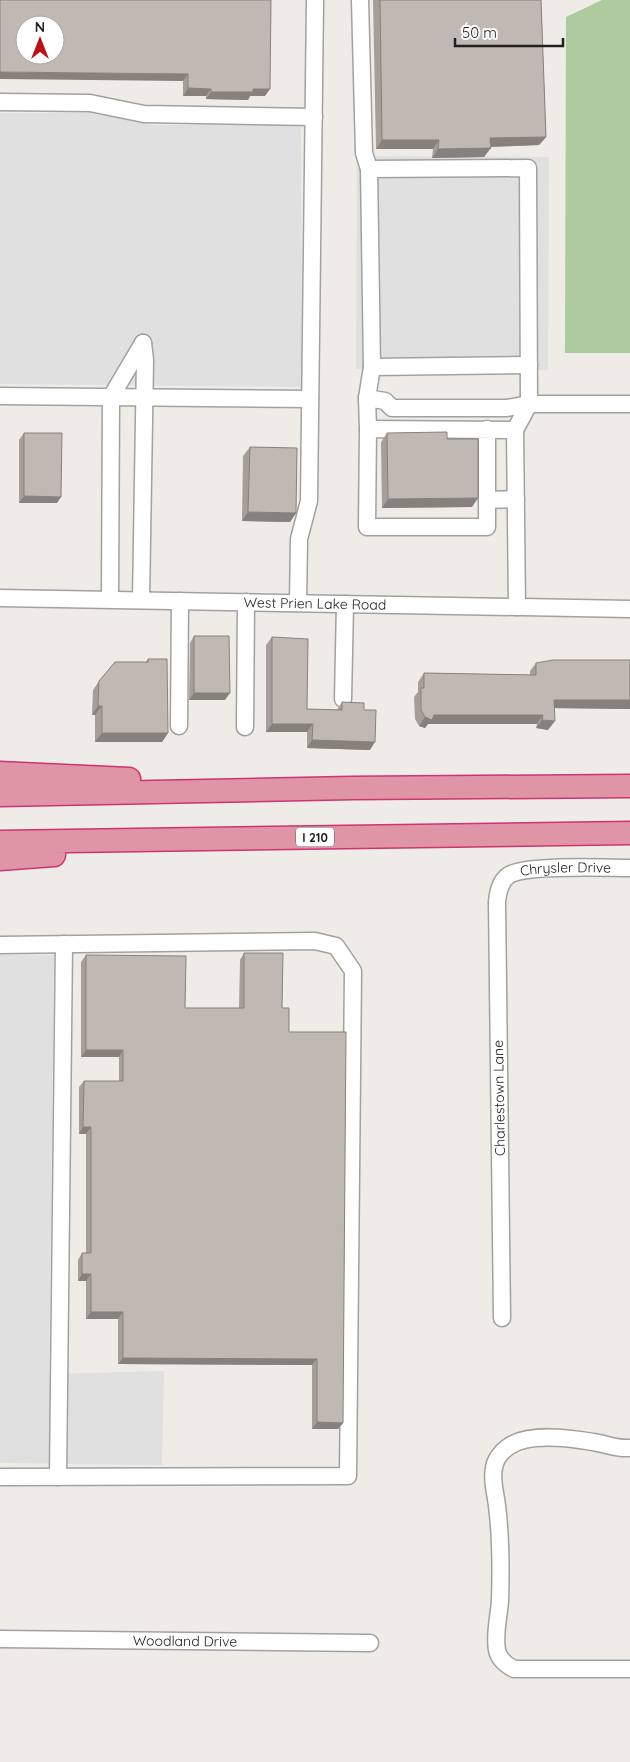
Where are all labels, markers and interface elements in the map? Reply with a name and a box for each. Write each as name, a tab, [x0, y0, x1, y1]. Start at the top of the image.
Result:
north arrow	[15, 15, 65, 65]
scale bar	[455, 15, 562, 47]
text: N	[35, 18, 45, 36]
text: 50 m	[462, 23, 497, 42]
street label: West Prien Lake Road	[243, 593, 386, 614]
road number: I 210	[296, 828, 334, 846]
street label: Chrysler Drive	[519, 858, 611, 880]
street label: Charlestown Lane	[489, 1040, 509, 1156]
street label: Woodland Drive	[133, 1631, 237, 1651]

